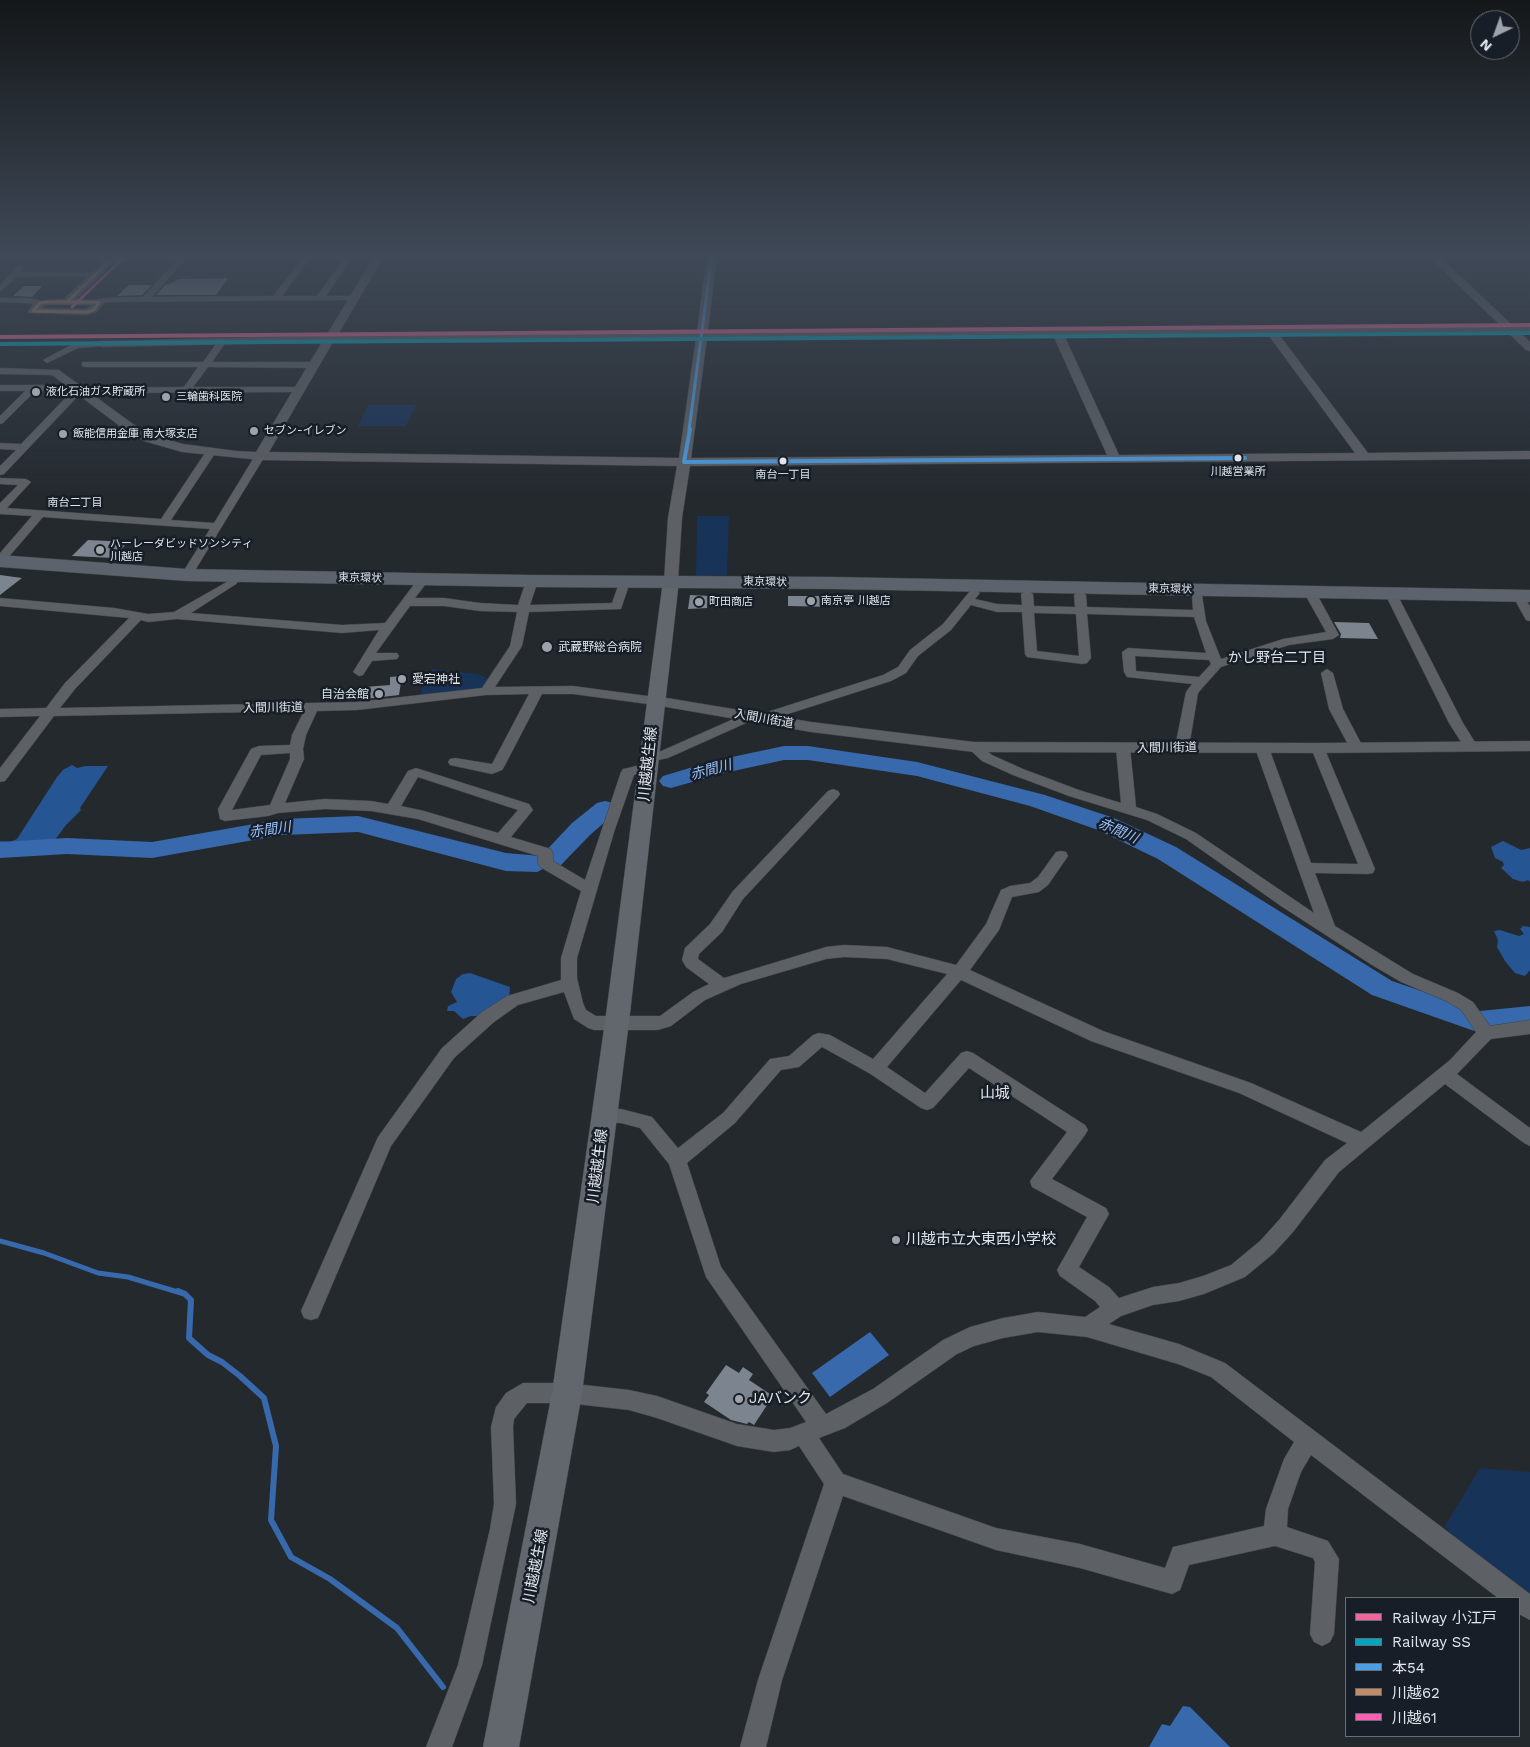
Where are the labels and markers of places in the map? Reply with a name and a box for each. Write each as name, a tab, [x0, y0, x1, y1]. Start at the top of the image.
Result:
place label: 液化石油ガス貯蔵所	[46, 385, 145, 399]
marker: 液化石油ガス貯蔵所	[30, 386, 42, 398]
place label: 三輪歯科医院	[176, 390, 242, 404]
marker: 三輪歯科医院	[160, 391, 172, 403]
place label: セブン-イレブン	[264, 424, 347, 438]
marker: セブン-イレブン	[248, 425, 260, 437]
place label: 飯能信用金庫 南大塚支店	[73, 427, 198, 441]
marker: 飯能信用金庫 南大塚支店	[57, 428, 69, 440]
marker: 川越営業所	[1233, 453, 1243, 463]
marker: 南台一丁目	[778, 456, 788, 466]
place label: 川越営業所	[1211, 465, 1265, 479]
place label: 南台一丁目	[756, 468, 810, 482]
place label: ハーレーダビッドソンシティ 川越店	[110, 537, 253, 563]
marker: ハーレーダビッドソンシティ 川越店	[94, 544, 106, 556]
place label: 南京亭 川越店	[821, 594, 891, 608]
place label: 町田商店	[709, 595, 753, 609]
marker: 南京亭 川越店	[805, 595, 817, 607]
marker: 町田商店	[693, 596, 705, 608]
marker: 武蔵野総合病院	[540, 640, 554, 654]
place label: 武蔵野総合病院	[558, 640, 642, 654]
place label: 愛宕神社	[412, 672, 460, 686]
marker: 愛宕神社	[396, 673, 408, 685]
place label: 自治会館	[321, 687, 369, 701]
marker: 自治会館	[373, 688, 385, 700]
place label: 川越市立大東西小学校	[906, 1231, 1056, 1249]
marker: 川越市立大東西小学校	[890, 1234, 902, 1246]
place label: JAバンク	[749, 1390, 812, 1408]
marker: JAバンク	[733, 1393, 745, 1405]

